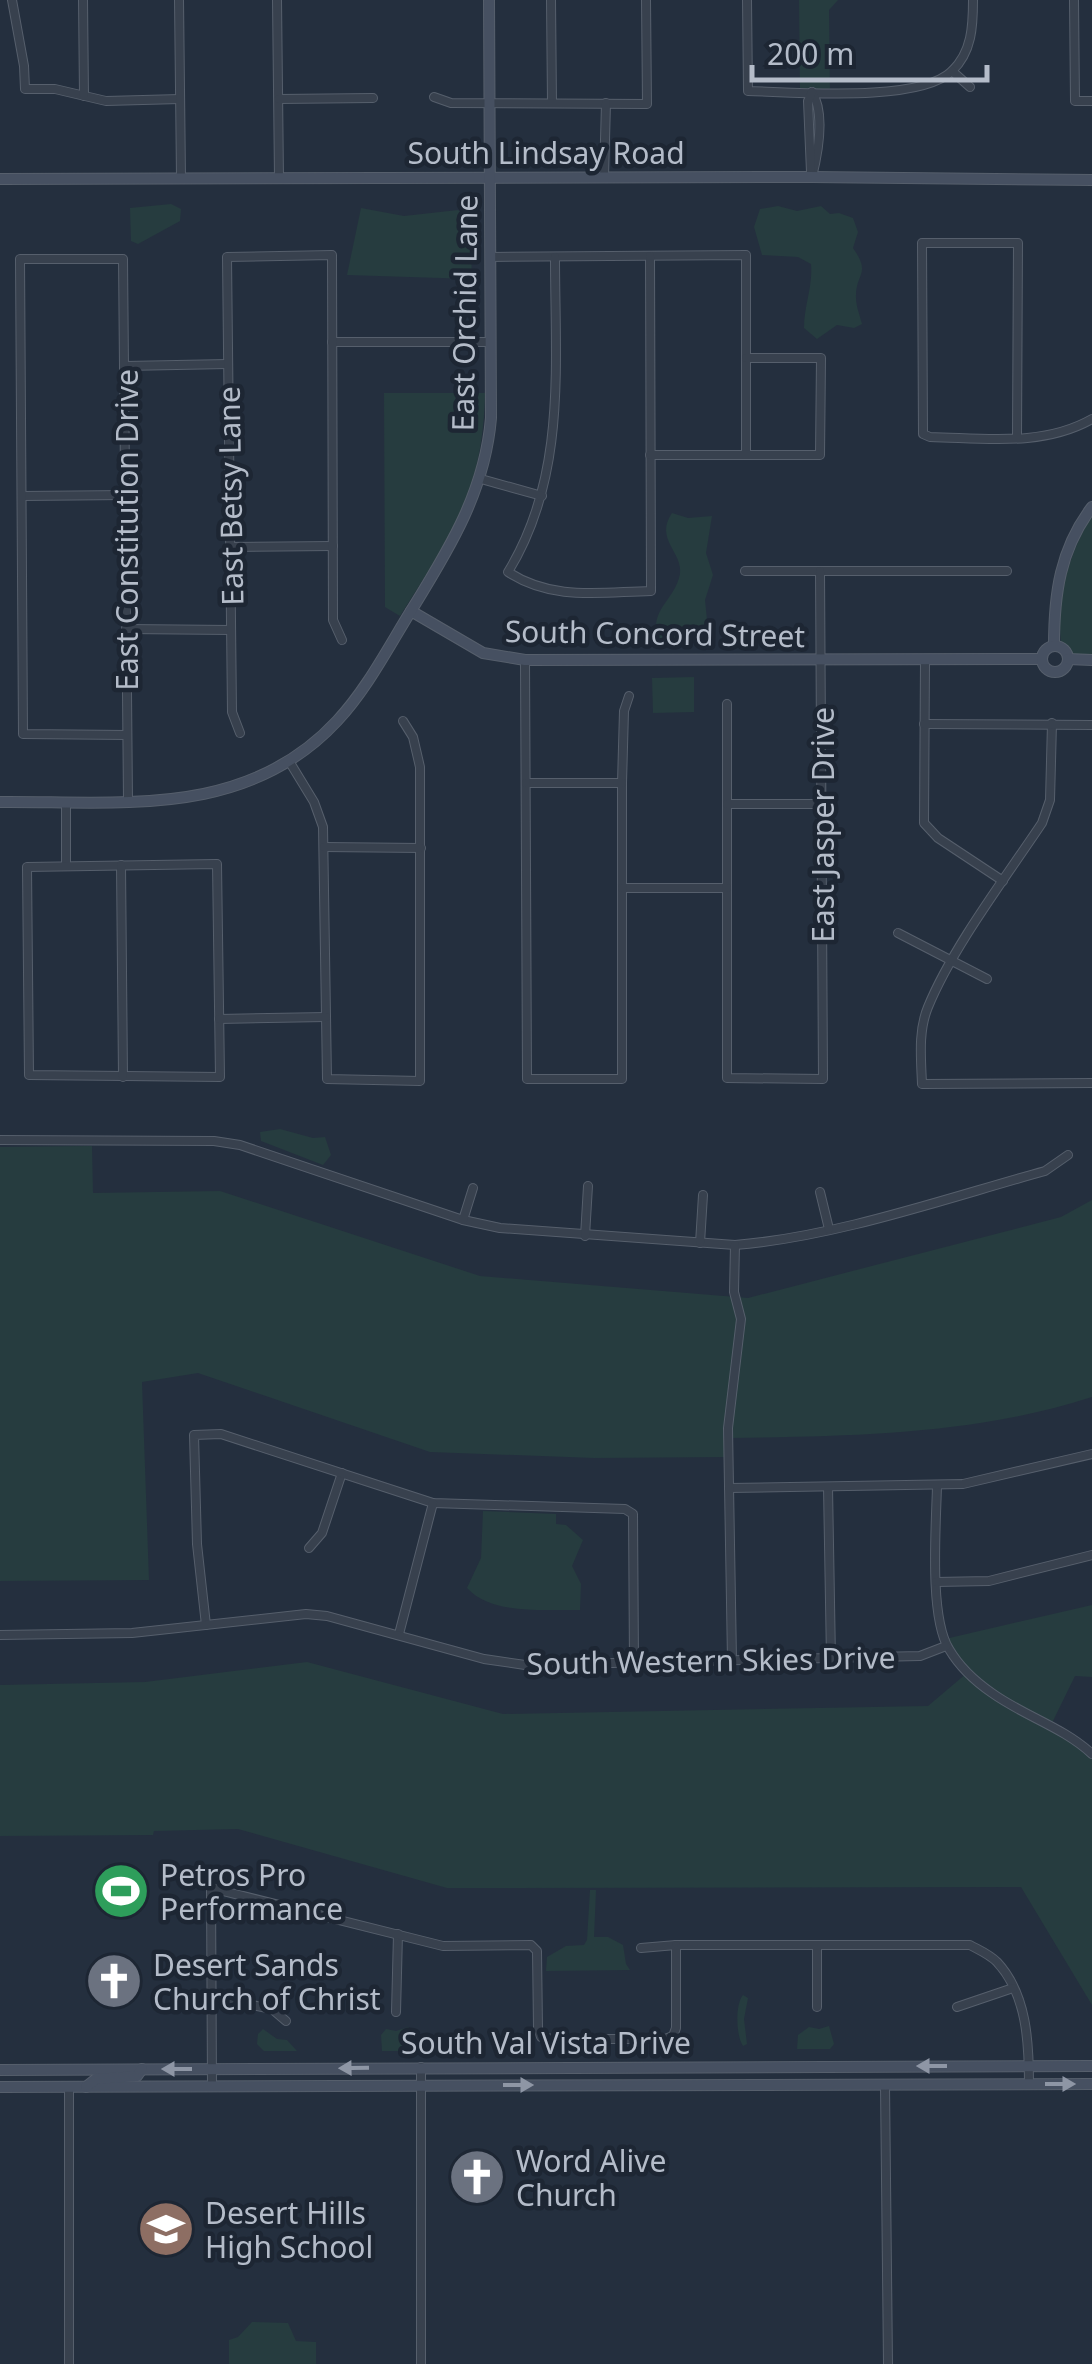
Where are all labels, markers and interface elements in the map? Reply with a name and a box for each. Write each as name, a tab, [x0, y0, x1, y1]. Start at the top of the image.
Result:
scale bar	[752, 20, 987, 82]
text: 200 m	[767, 33, 854, 74]
street label: South Lindsay Road	[407, 132, 685, 173]
street label: East Orchid Lane	[441, 194, 487, 432]
street label: East Constitution Drive	[106, 369, 147, 691]
street label: East Betsy Lane	[208, 386, 252, 606]
street label: South Concord Street	[504, 610, 806, 656]
street label: East Jasper Drive	[802, 707, 843, 943]
street label: South Western Skies Drive	[526, 1636, 896, 1684]
place label: Petros Pro Performance	[160, 1854, 343, 1929]
sports icon: Petros Pro Performance	[91, 1861, 151, 1921]
place label: Desert Sands Church of Christ	[153, 1944, 381, 2019]
church icon: Desert Sands Church of Christ	[84, 1951, 144, 2011]
street label: South Val Vista Drive	[401, 2022, 691, 2063]
one-way arrow	[915, 2058, 947, 2074]
one-way arrow	[338, 2060, 370, 2076]
one-way arrow	[161, 2061, 193, 2077]
one-way arrow	[1045, 2076, 1077, 2092]
one-way arrow	[502, 2077, 534, 2093]
place label: Word Alive Church	[516, 2140, 666, 2215]
church icon: Word Alive Church	[447, 2147, 507, 2207]
place label: Desert Hills High School	[205, 2192, 373, 2267]
school or university icon: Desert Hills High School	[136, 2199, 196, 2259]

